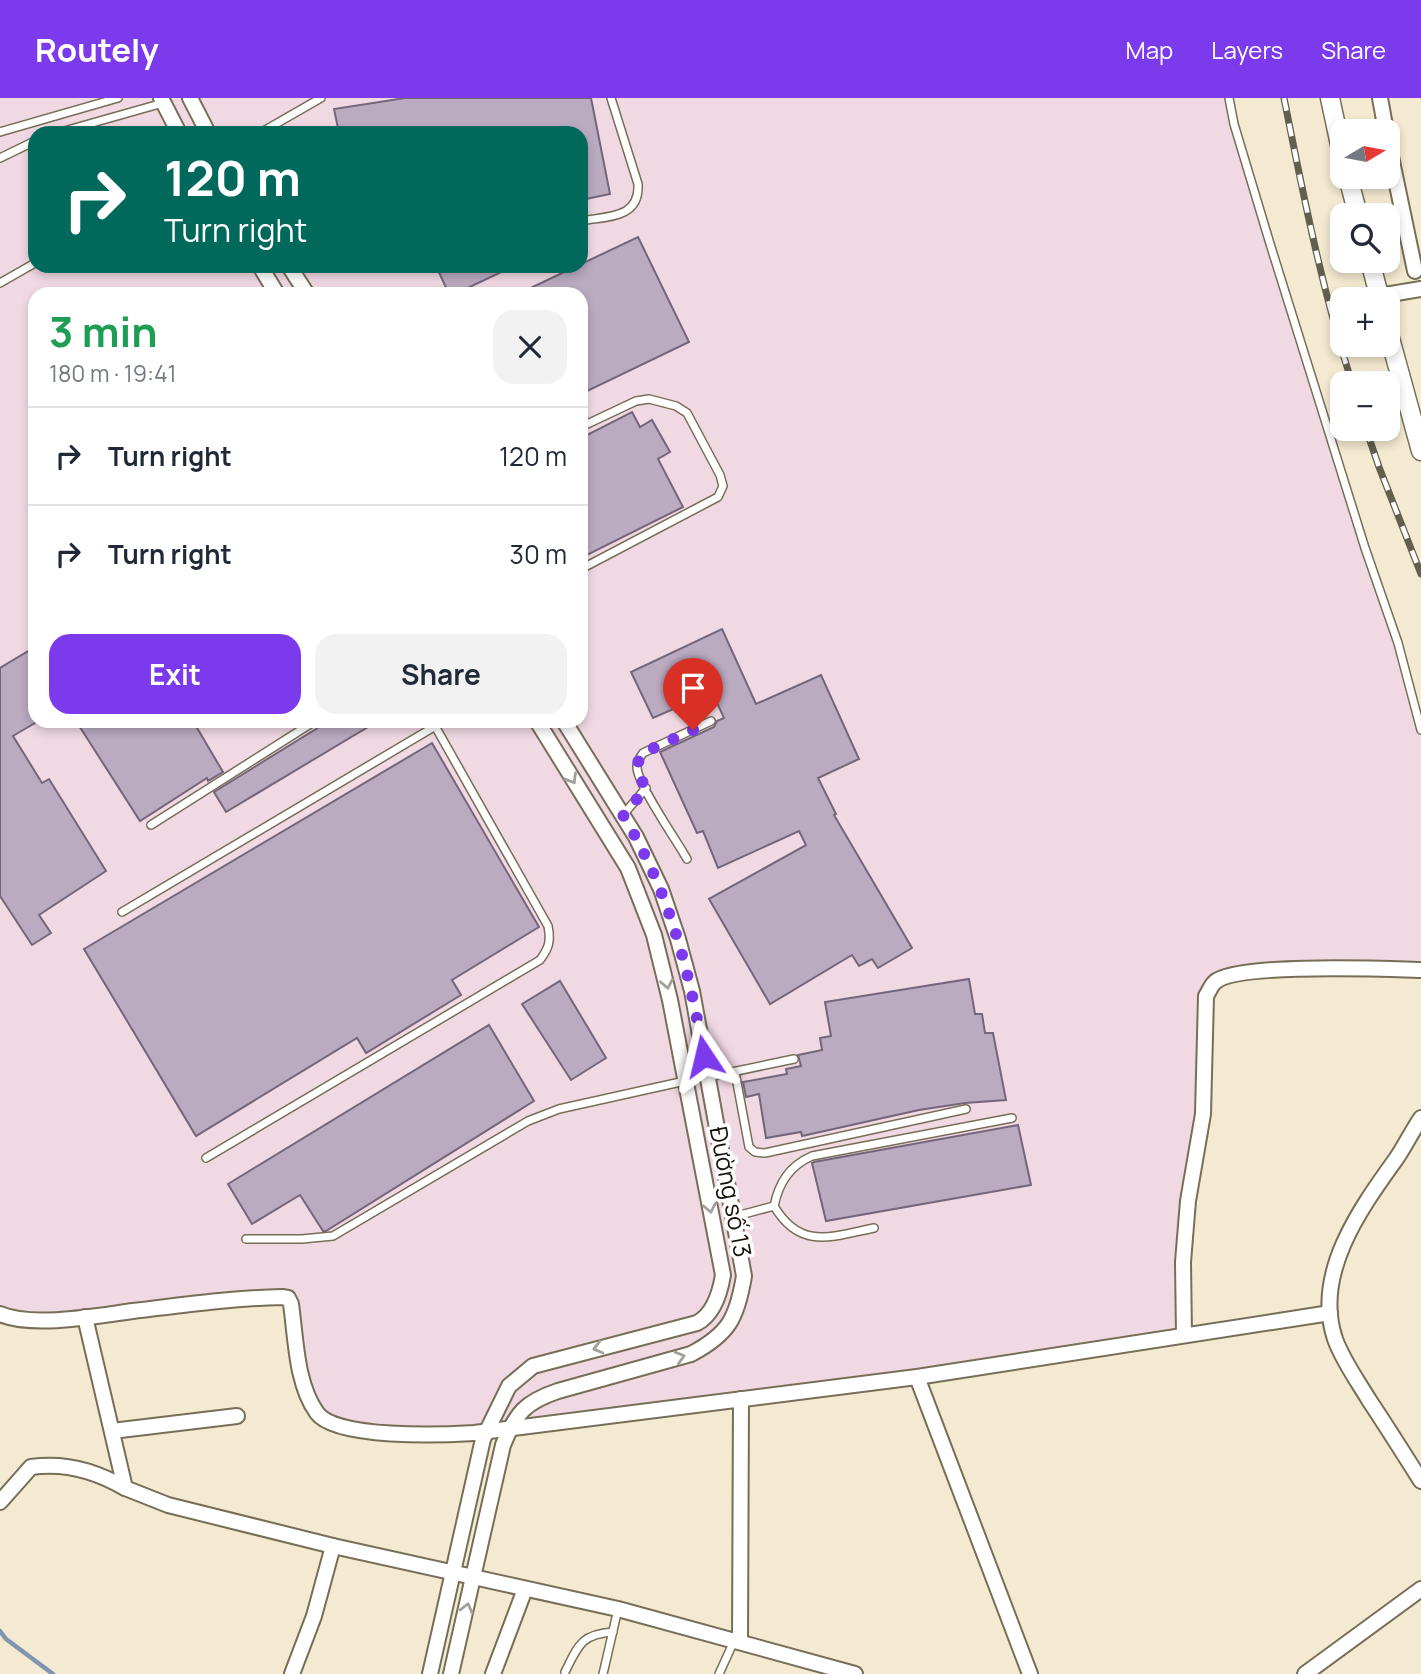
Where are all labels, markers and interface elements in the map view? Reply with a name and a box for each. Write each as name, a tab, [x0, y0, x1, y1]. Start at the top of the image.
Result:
text: Routely	[35, 27, 159, 72]
text: Map	[1126, 33, 1173, 66]
text: Layers	[1211, 33, 1283, 66]
text: Share	[1321, 33, 1386, 66]
north arrow	[1330, 119, 1400, 189]
map controls	[1330, 119, 1400, 441]
text: 120 m	[164, 144, 301, 211]
icon: right	[49, 154, 140, 245]
button: search	[1330, 203, 1400, 273]
text: Turn right	[164, 208, 307, 252]
button: +	[1330, 287, 1400, 357]
text: 3 min	[49, 302, 158, 360]
button: close	[493, 310, 567, 384]
text: 180 m · 19:41	[49, 357, 177, 389]
button: −	[1330, 371, 1400, 441]
icon: right	[49, 437, 87, 475]
text: Turn right	[108, 438, 232, 474]
text: 120 m	[499, 438, 567, 474]
icon: right	[49, 535, 87, 573]
text: Turn right	[108, 536, 232, 572]
text: 30 m	[510, 536, 567, 572]
button: Exit	[49, 634, 301, 714]
button: Share	[315, 634, 567, 714]
pin	[663, 658, 723, 730]
icon: arrive	[674, 669, 712, 707]
one-way arrow	[564, 772, 577, 785]
one-way arrow	[659, 978, 674, 990]
position arrow	[667, 1019, 741, 1093]
street label: Đường số 13	[703, 1124, 760, 1260]
one-way arrow	[701, 1202, 716, 1214]
one-way arrow	[592, 1340, 604, 1354]
one-way arrow	[673, 1351, 685, 1366]
one-way arrow	[459, 1602, 474, 1614]

